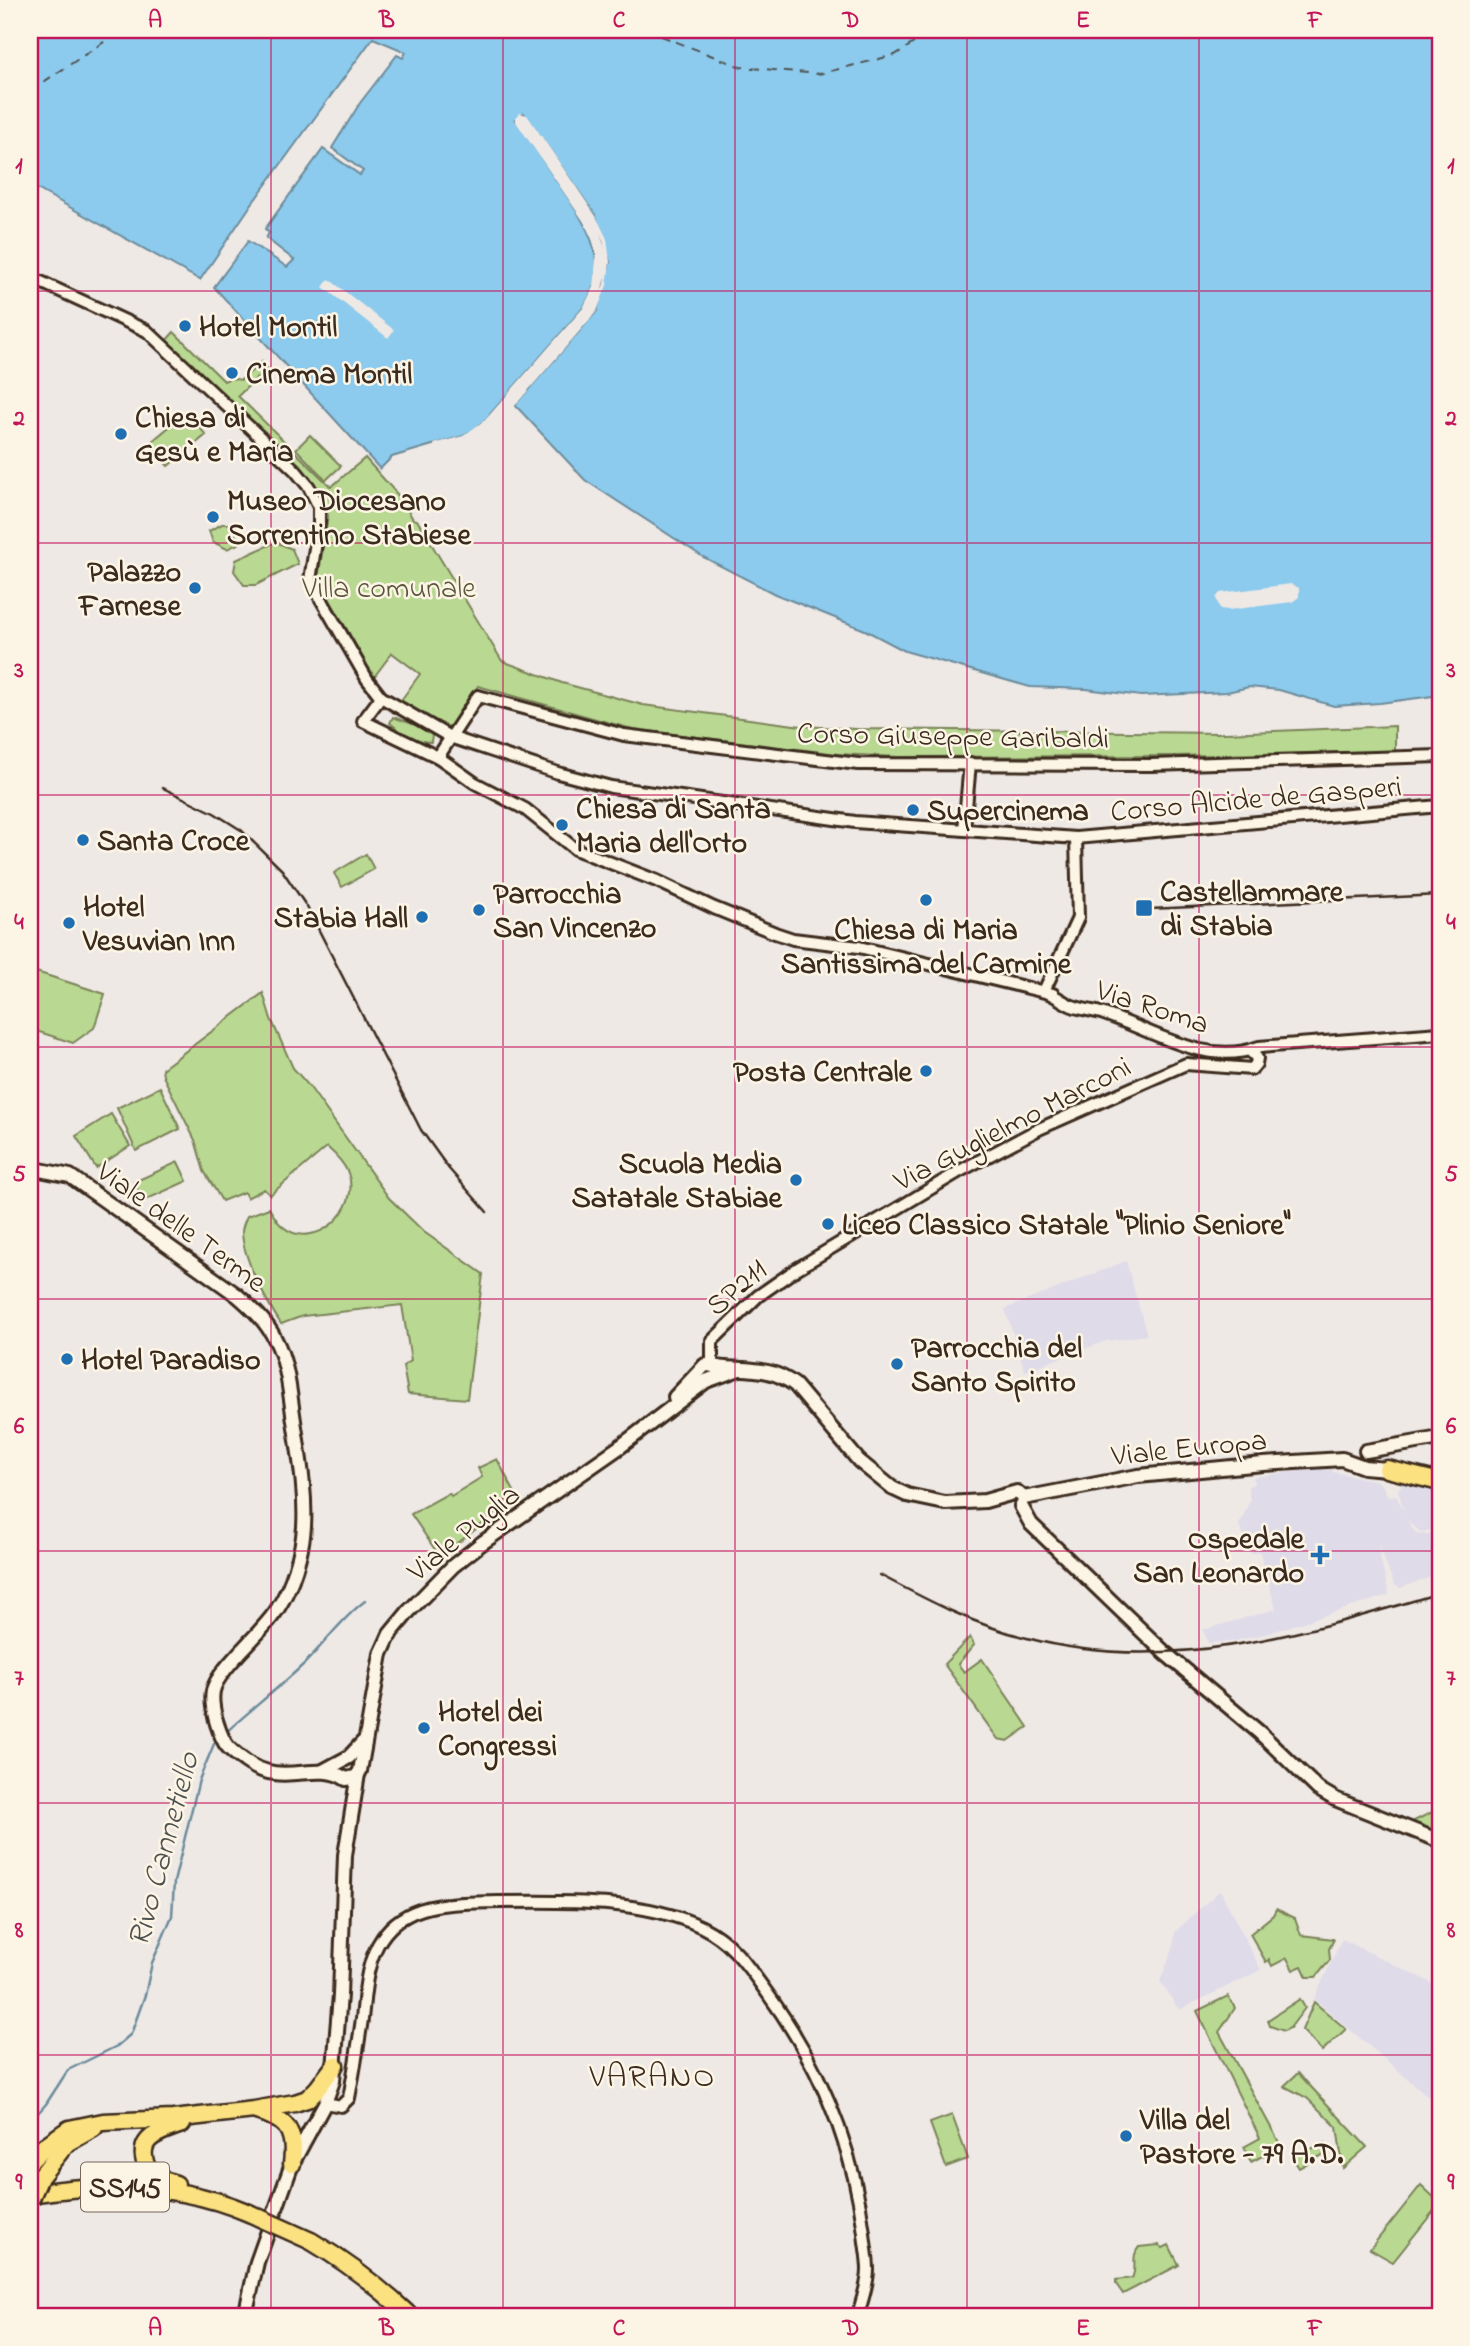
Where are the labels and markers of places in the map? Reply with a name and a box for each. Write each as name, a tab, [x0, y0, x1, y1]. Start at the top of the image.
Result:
place label: Hotel Montil	[199, 307, 337, 351]
marker: Hotel Montil	[177, 318, 193, 334]
place label: Cinema Montil	[246, 354, 412, 398]
marker: Cinema Montil	[224, 365, 240, 381]
place label: Chiesa di Gesù e Maria	[135, 398, 293, 476]
marker: Chiesa di Gesù e Maria	[113, 426, 129, 442]
place label: Museo Diocesano Sorrentino Stabiese	[227, 481, 473, 559]
marker: Museo Diocesano Sorrentino Stabiese	[205, 509, 221, 525]
place label: Palazzo Farnese	[77, 552, 183, 630]
marker: Palazzo Farnese	[187, 580, 203, 596]
place label: Chiesa di Santa Maria dell'Orto	[576, 789, 771, 867]
place label: Supercinema	[927, 791, 1089, 835]
marker: Supercinema	[905, 802, 921, 818]
marker: Chiesa di Santa Maria dell'Orto	[554, 817, 570, 833]
place label: Santa Croce	[97, 821, 251, 865]
marker: Santa Croce	[75, 832, 91, 848]
place label: Castellammare di Stabia	[1160, 872, 1345, 950]
place label: Parrocchia San Vincenzo	[493, 874, 656, 952]
place label: Hotel Vesuvian Inn	[82, 887, 235, 965]
marker: Chiesa di Maria Santissima del Carmine	[918, 892, 934, 908]
place label: Stabia Hall	[274, 898, 408, 942]
marker: Castellammare di Stabia	[1134, 898, 1154, 918]
marker: Parrocchia San Vincenzo	[471, 902, 487, 918]
marker: Stabia Hall	[414, 909, 430, 925]
place label: Chiesa di Maria Santissima del Carmine	[781, 910, 1073, 988]
marker: Hotel Vesuvian Inn	[61, 915, 77, 931]
place label: Posta Centrale	[733, 1052, 914, 1096]
marker: Posta Centrale	[918, 1063, 934, 1079]
place label: Scuola Media Satatale Stabiae	[572, 1144, 784, 1222]
marker: Scuola Media Satatale Stabiae	[788, 1172, 804, 1188]
place label: Liceo Classico Statale "Plinio Seniore"	[842, 1205, 1291, 1249]
marker: Liceo Classico Statale "Plinio Seniore"	[820, 1216, 836, 1232]
place label: Parrocchia del Santo Spirito	[911, 1328, 1082, 1406]
place label: Hotel Paradiso	[81, 1340, 261, 1384]
marker: Hotel Paradiso	[59, 1351, 75, 1367]
marker: Parrocchia del Santo Spirito	[889, 1356, 905, 1372]
place label: Ospedale San Leonardo	[1133, 1519, 1306, 1597]
marker: Ospedale San Leonardo	[1310, 1545, 1330, 1565]
place label: Hotel dei Congressi	[438, 1692, 557, 1771]
marker: Hotel dei Congressi	[416, 1720, 432, 1736]
place label: Villa del Pastore - 79 A.D.	[1139, 2100, 1343, 2178]
marker: Villa del Pastore - 79 A.D.	[1118, 2128, 1134, 2144]

